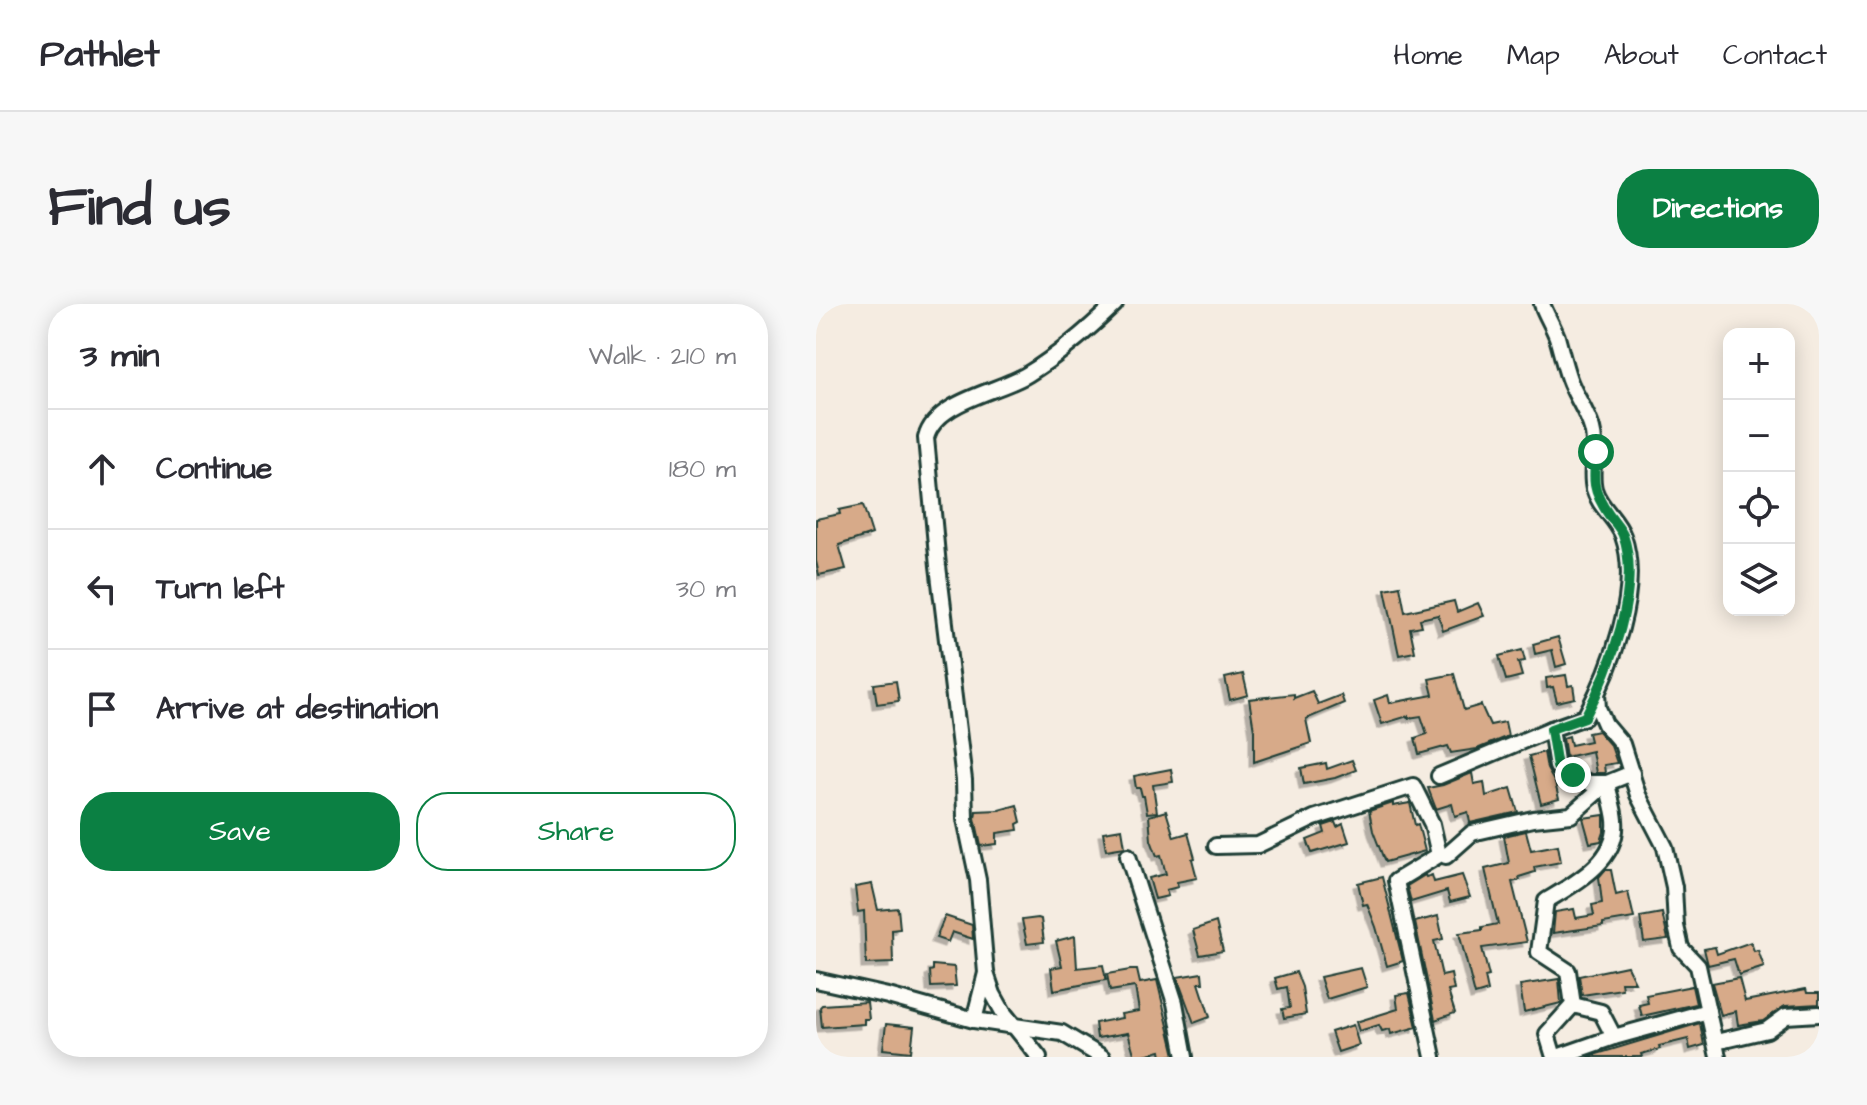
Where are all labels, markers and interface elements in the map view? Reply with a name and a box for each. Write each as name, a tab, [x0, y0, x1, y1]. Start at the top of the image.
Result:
text: Pathlet	[40, 29, 160, 81]
text: Home	[1393, 36, 1463, 75]
text: Map	[1507, 36, 1560, 75]
text: About	[1604, 36, 1679, 75]
text: Contact	[1723, 36, 1827, 75]
text: Find us	[48, 169, 231, 247]
button: Directions	[1617, 169, 1819, 248]
map controls	[1723, 328, 1795, 616]
button: +	[1723, 328, 1795, 400]
text: 3 min	[80, 332, 160, 380]
text: Walk · 210 m	[589, 338, 736, 374]
button: −	[1723, 400, 1795, 472]
route start	[1578, 434, 1614, 470]
icon: ahead	[80, 447, 124, 491]
text: Continue	[156, 448, 272, 490]
text: 180 m	[669, 451, 736, 487]
button: locate	[1723, 472, 1795, 544]
button: layers	[1723, 544, 1795, 616]
icon: left	[80, 567, 124, 611]
text: Turn left	[156, 568, 284, 610]
text: 30 m	[676, 571, 736, 607]
icon: arrive	[80, 687, 124, 731]
text: Arrive at destination	[156, 688, 438, 730]
route end	[1555, 757, 1591, 793]
button: Save	[80, 792, 400, 871]
button: Share	[416, 792, 736, 871]

